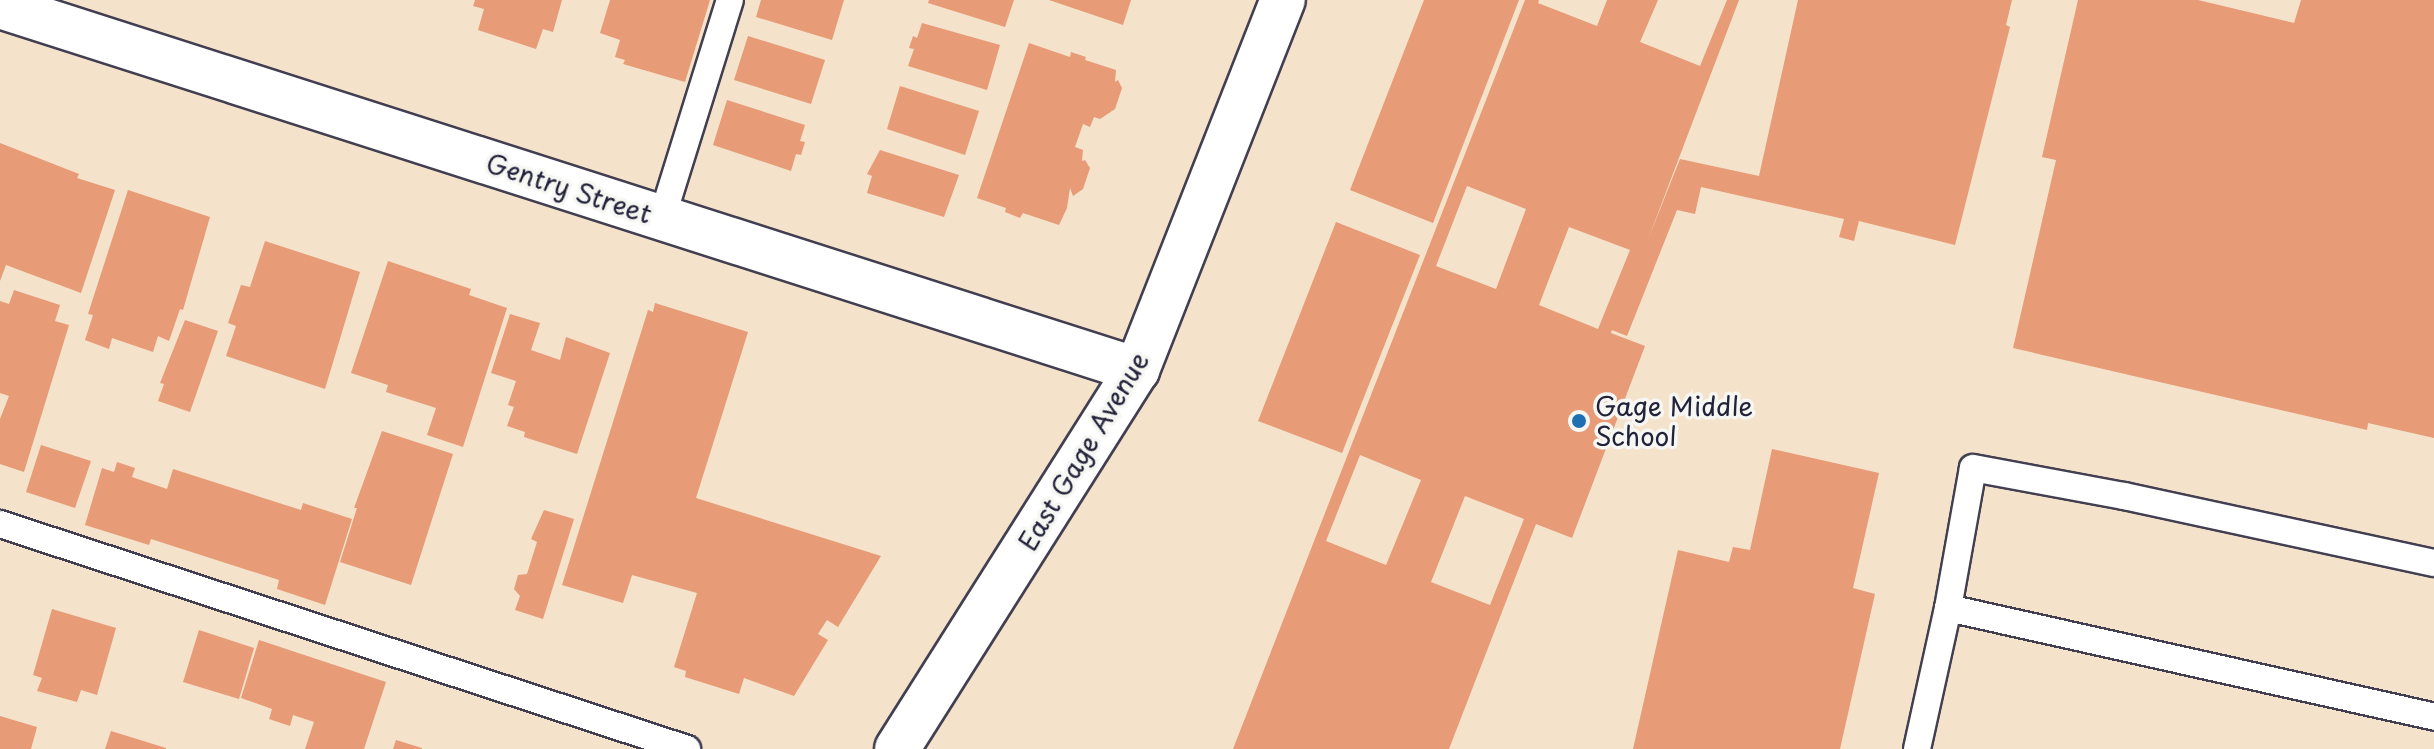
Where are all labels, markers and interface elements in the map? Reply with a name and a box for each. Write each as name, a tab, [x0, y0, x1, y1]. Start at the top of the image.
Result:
street label: Gentry Street	[481, 146, 657, 230]
street label: East Gage Avenue	[1011, 346, 1155, 556]
place label: Gage Middle School	[1595, 390, 1753, 452]
marker: Gage Middle School	[1570, 412, 1588, 430]

